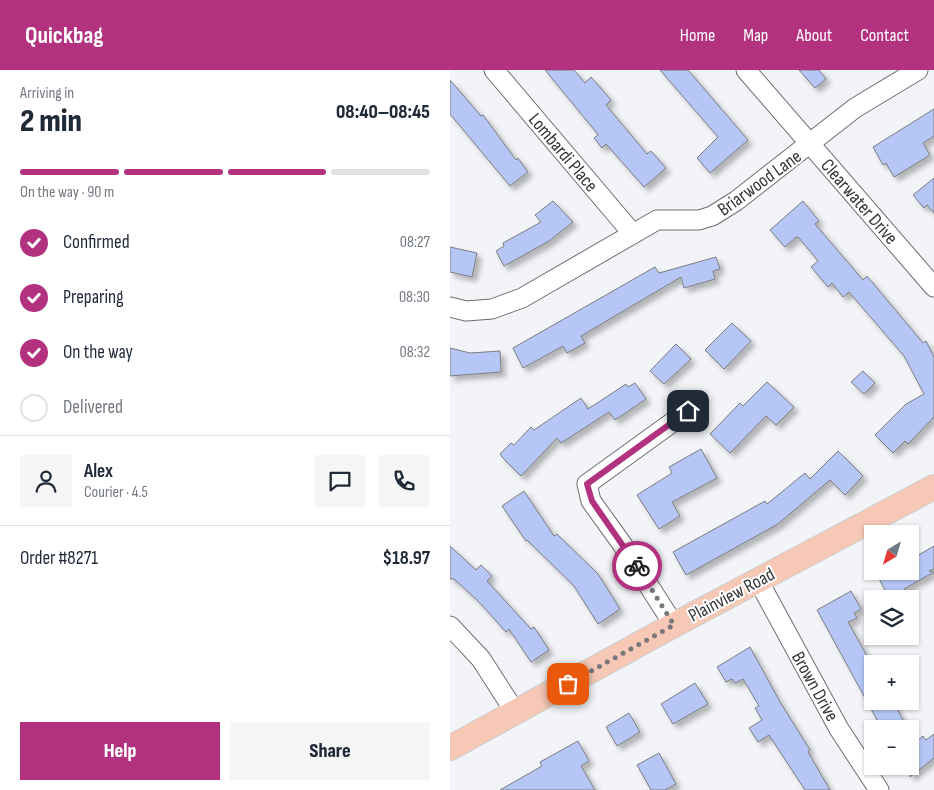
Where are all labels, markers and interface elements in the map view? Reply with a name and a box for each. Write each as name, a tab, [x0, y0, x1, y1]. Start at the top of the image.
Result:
text: Quickbag	[25, 21, 103, 50]
text: Home	[680, 25, 715, 46]
text: Map	[743, 25, 768, 46]
text: About	[796, 25, 832, 46]
text: Contact	[860, 25, 909, 46]
text: Arriving in	[20, 84, 74, 103]
text: 08:40–08:45	[336, 101, 430, 124]
text: 2 min	[20, 102, 82, 141]
street label: Lombardi Place	[523, 109, 602, 197]
street label: Briarwood Lane	[714, 145, 806, 221]
street label: Clearwater Drive	[815, 154, 902, 250]
text: On the way · 90 m	[20, 183, 114, 202]
icon: check	[20, 229, 48, 257]
text: Confirmed	[63, 231, 130, 254]
text: 08:27	[400, 233, 430, 252]
icon: check	[20, 284, 48, 312]
text: Preparing	[63, 286, 124, 309]
text: 08:30	[399, 288, 430, 307]
icon: check	[20, 339, 48, 367]
text: On the way	[63, 341, 133, 364]
text: 08:32	[400, 343, 430, 362]
pin	[667, 390, 709, 432]
text: Delivered	[63, 396, 123, 419]
icon: home	[674, 397, 702, 425]
button: person	[20, 455, 72, 507]
button: chat	[314, 455, 366, 507]
button: phone	[378, 455, 430, 507]
text: Alex	[84, 460, 113, 483]
text: Courier · 4.5	[84, 483, 148, 502]
north arrow	[864, 525, 919, 580]
map controls	[864, 525, 919, 775]
courier	[612, 541, 662, 591]
text: Order #8271	[20, 547, 98, 570]
text: $18.97	[383, 547, 430, 570]
icon: bike	[623, 552, 651, 580]
street label: Plainview Road	[685, 563, 779, 628]
button: layers	[864, 590, 919, 645]
street label: Brown Drive	[786, 648, 843, 726]
button: +	[864, 655, 919, 710]
pin	[547, 663, 589, 705]
icon: bag	[554, 670, 582, 698]
button: −	[864, 720, 919, 775]
button: Help	[20, 722, 220, 780]
button: Share	[230, 722, 430, 780]

